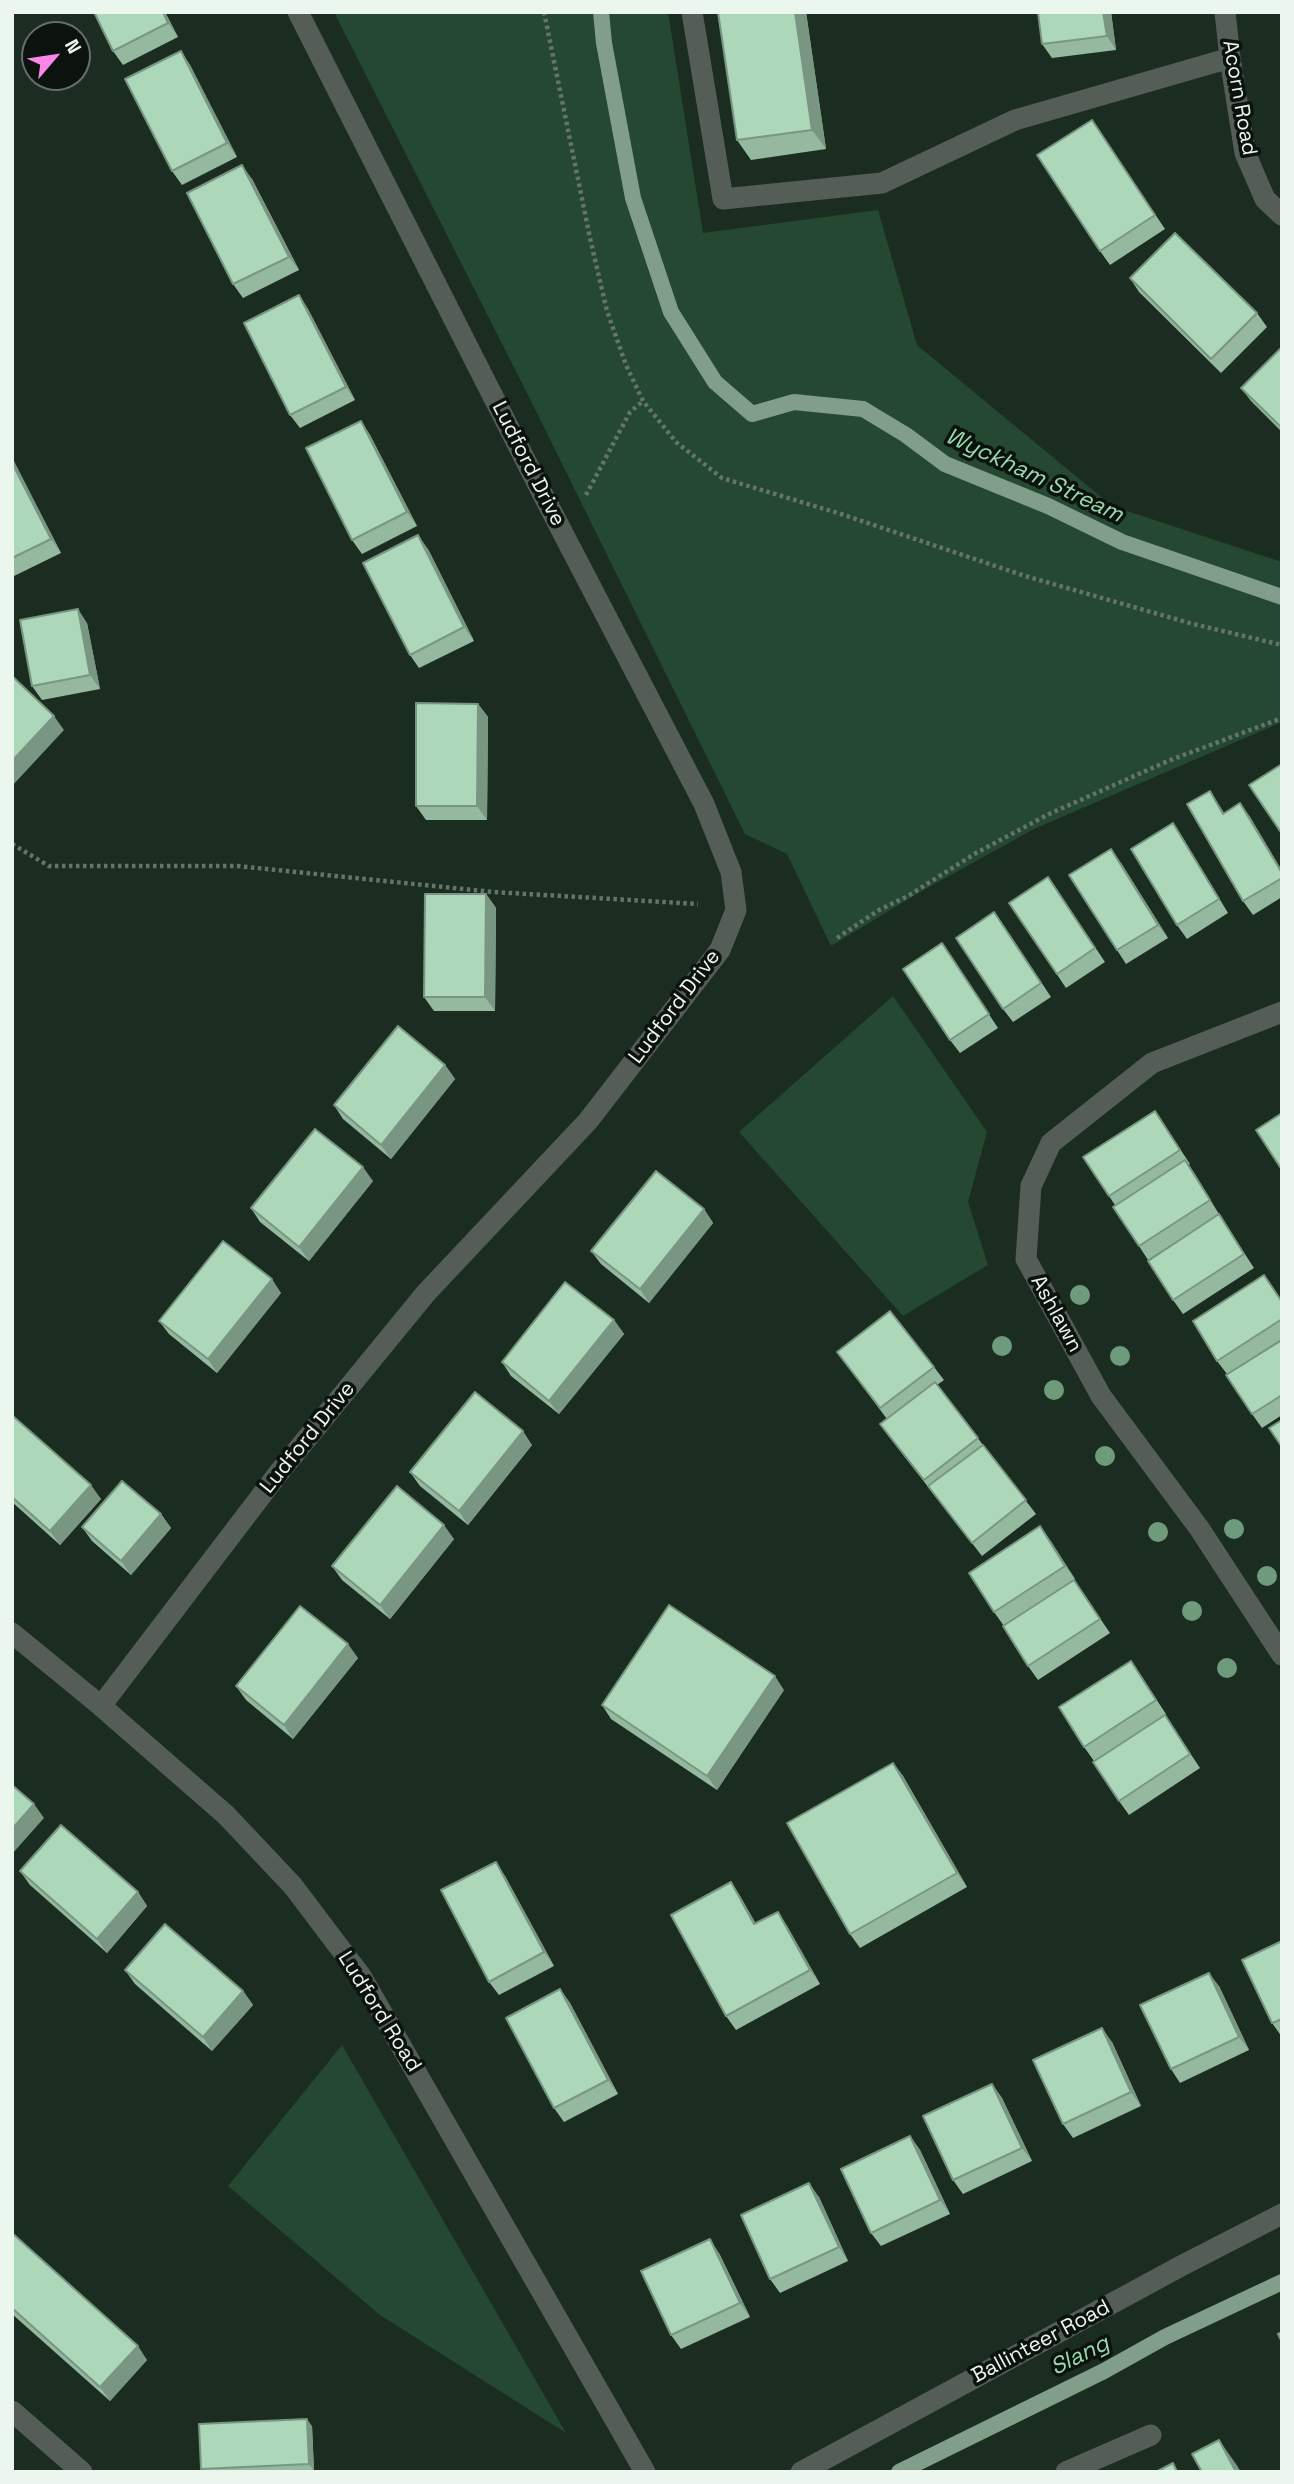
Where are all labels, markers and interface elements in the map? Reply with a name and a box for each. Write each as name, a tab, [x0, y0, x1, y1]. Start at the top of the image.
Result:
north arrow	[21, 21, 91, 91]
text: N	[59, 35, 87, 58]
street label: Acorn Road	[1216, 38, 1262, 158]
street label: Ludford Drive	[486, 398, 570, 530]
water label: Wyckham Stream	[941, 423, 1127, 529]
street label: Ludford Drive	[624, 945, 726, 1069]
street label: Ashlawn	[1025, 1271, 1087, 1357]
street label: Ludford Drive	[255, 1377, 361, 1499]
street label: Ludford Road	[332, 1947, 426, 2077]
street label: Ballinteer Road	[968, 2295, 1114, 2389]
water label: Slang	[1046, 2330, 1114, 2382]

